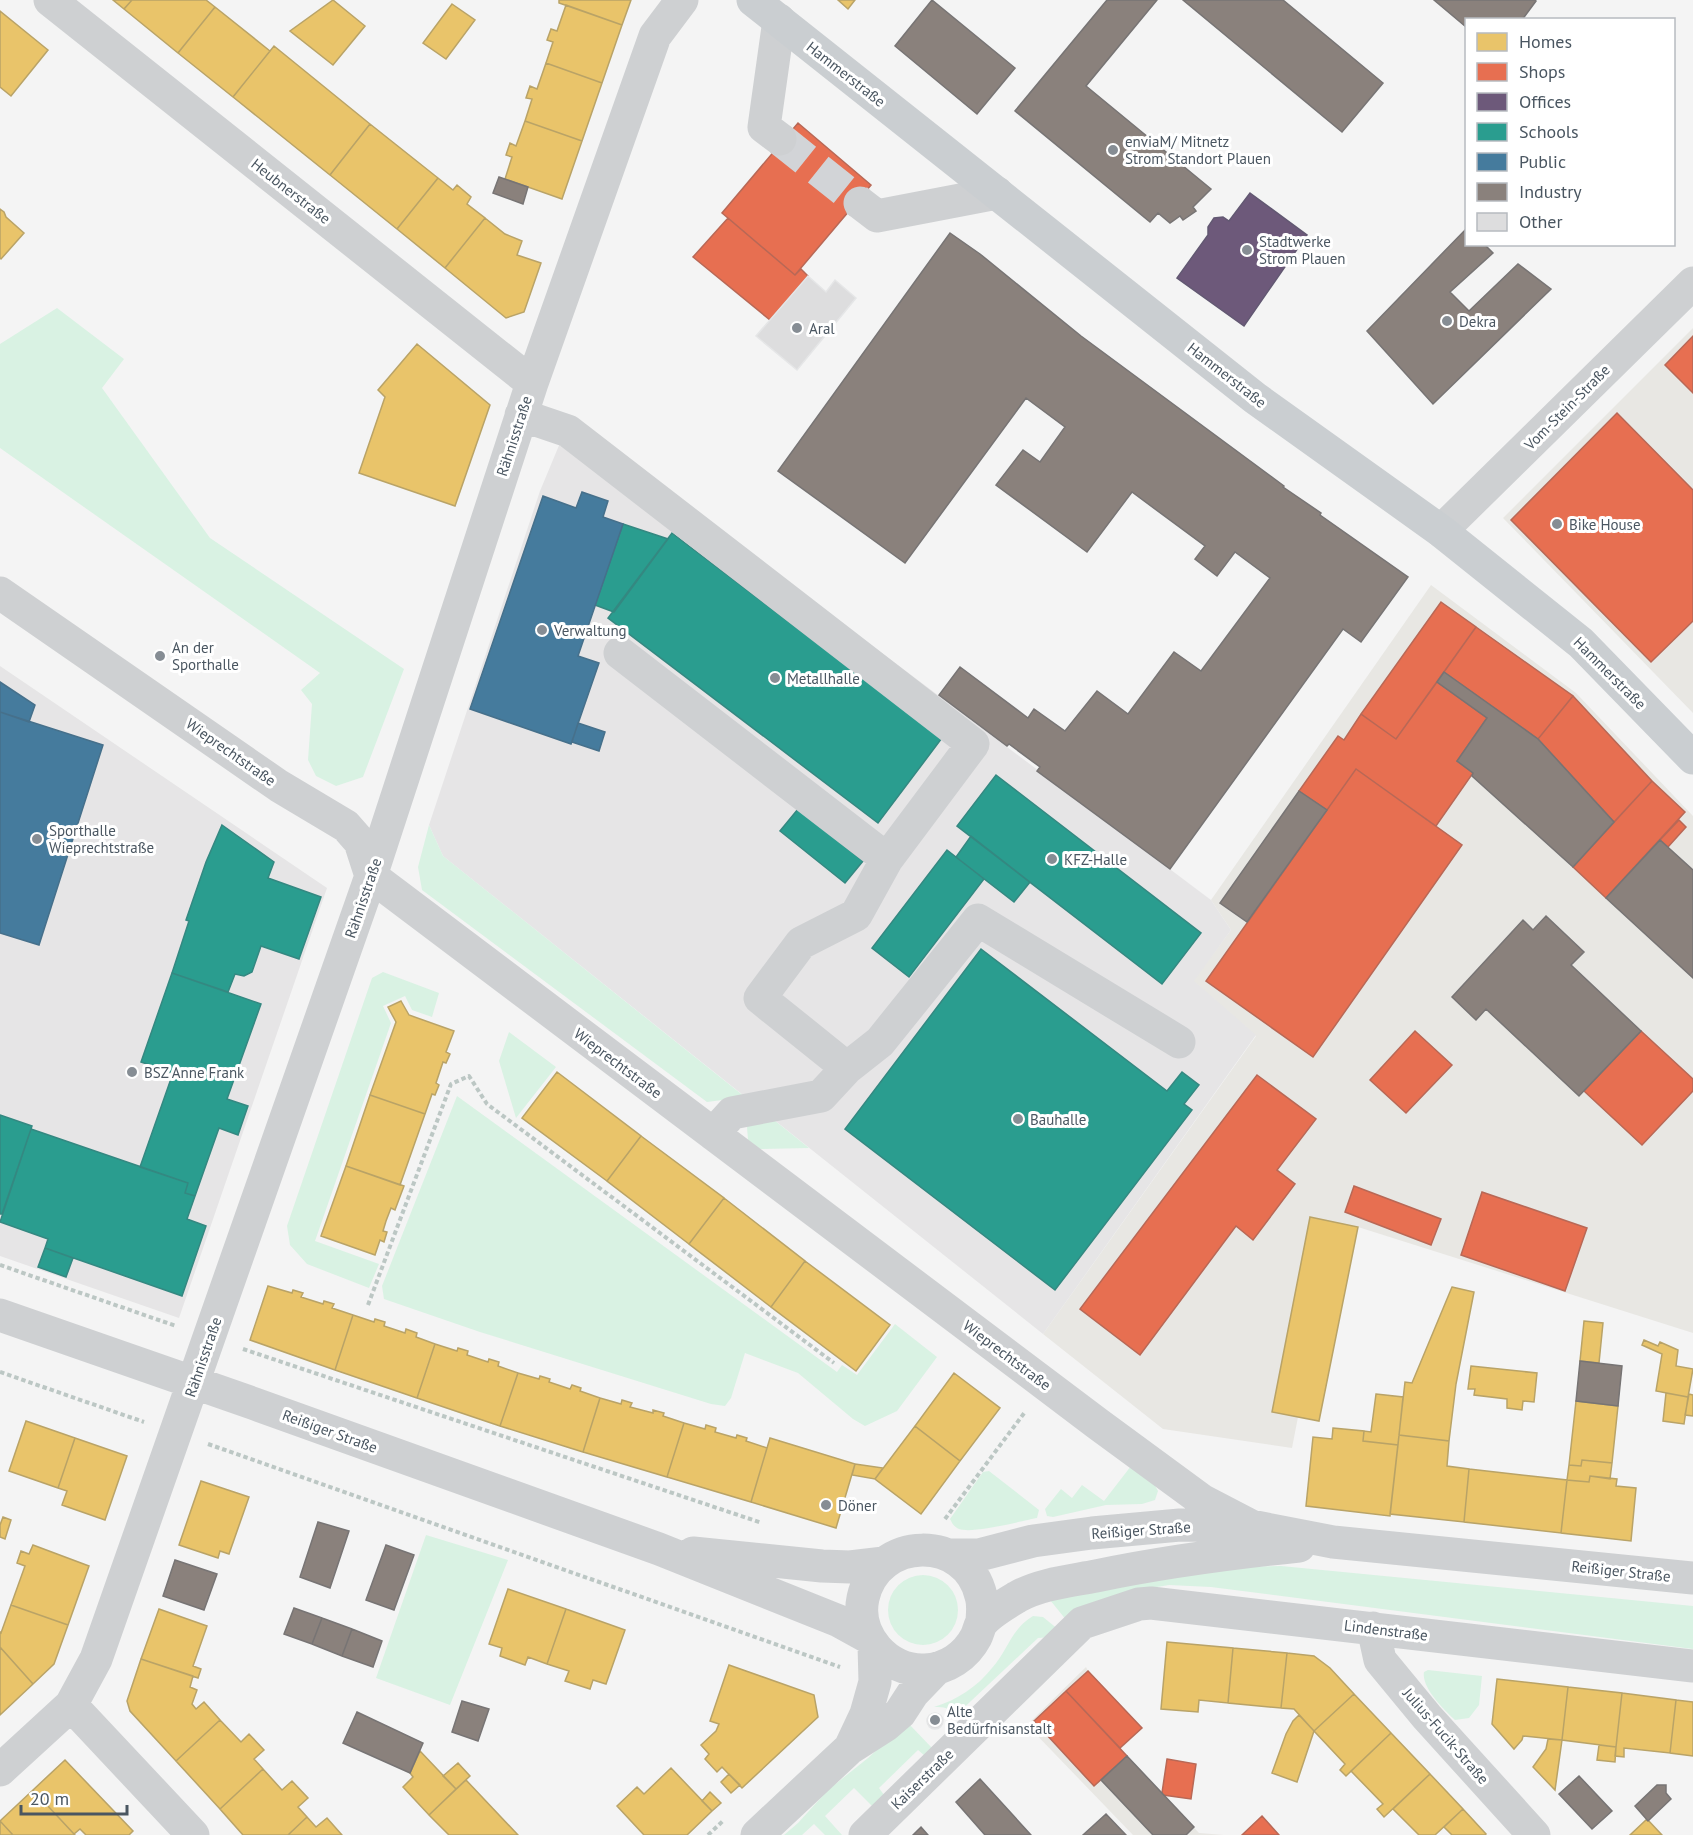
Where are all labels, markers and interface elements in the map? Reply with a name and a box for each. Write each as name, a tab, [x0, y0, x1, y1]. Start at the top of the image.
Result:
legend	[1465, 18, 1675, 246]
text: Homes	[1519, 30, 1572, 53]
street label: Hammerstraße	[803, 37, 889, 111]
text: Shops	[1519, 60, 1565, 83]
text: Offices	[1519, 90, 1571, 113]
text: Schools	[1519, 120, 1579, 143]
place label: enviaM/ Mitnetz Strom Standort Plauen	[1125, 132, 1271, 168]
marker: enviaM/ Mitnetz Strom Standort Plauen	[1106, 143, 1120, 157]
text: Public	[1519, 150, 1566, 173]
street label: Heubnerstraße	[248, 154, 334, 228]
text: Industry	[1519, 180, 1582, 203]
text: Other	[1519, 210, 1563, 233]
place label: Stadtwerke Strom Plauen	[1259, 232, 1346, 268]
marker: Stadtwerke Strom Plauen	[1240, 243, 1254, 257]
place label: Dekra	[1459, 312, 1496, 331]
marker: Dekra	[1440, 314, 1454, 328]
place label: Aral	[809, 319, 835, 338]
marker: Aral	[790, 321, 804, 335]
street label: Hammerstraße	[1184, 338, 1270, 412]
street label: Vom-Stein-Straße	[1519, 360, 1614, 455]
street label: Rähnisstraße	[492, 393, 536, 479]
place label: Bike House	[1569, 515, 1641, 534]
marker: Bike House	[1550, 517, 1564, 531]
place label: Verwaltung	[553, 621, 627, 640]
marker: Verwaltung	[535, 623, 549, 637]
street label: Hammerstraße	[1570, 633, 1650, 713]
place label: An der Sporthalle	[172, 638, 239, 674]
marker: An der Sporthalle	[153, 649, 167, 663]
place label: Metallhalle	[787, 669, 860, 688]
marker: Metallhalle	[768, 671, 782, 685]
street label: Wieprechtstraße	[182, 714, 280, 790]
place label: Sporthalle Wieprechtstraße	[49, 821, 154, 857]
marker: Sporthalle Wieprechtstraße	[30, 832, 44, 846]
place label: KFZ-Halle	[1064, 850, 1127, 869]
marker: KFZ-Halle	[1045, 852, 1059, 866]
street label: Rähnisstraße	[340, 855, 386, 941]
street label: Wieprechtstraße	[570, 1024, 666, 1102]
place label: BSZ Anne Frank	[144, 1063, 245, 1082]
marker: BSZ Anne Frank	[125, 1065, 139, 1079]
place label: Bauhalle	[1030, 1110, 1086, 1129]
marker: Bauhalle	[1011, 1112, 1025, 1126]
street label: Rähnisstraße	[180, 1314, 226, 1400]
street label: Wieprechtstraße	[959, 1316, 1055, 1394]
street label: Reißiger Straße	[280, 1405, 380, 1457]
place label: Döner	[838, 1496, 877, 1515]
marker: Döner	[819, 1498, 833, 1512]
street label: Reißiger Straße	[1091, 1517, 1191, 1543]
street label: Reißiger Straße	[1570, 1556, 1672, 1586]
street label: Lindenstraße	[1343, 1615, 1429, 1645]
street label: Julius-Fucik-Straße	[1398, 1683, 1493, 1788]
place label: Alte Bedürfnisanstalt	[947, 1702, 1052, 1738]
marker: Alte Bedürfnisanstalt	[928, 1713, 942, 1727]
street label: Kaiserstraße	[887, 1744, 957, 1814]
scale bar	[21, 1778, 128, 1816]
text: 20 m	[30, 1787, 69, 1810]

